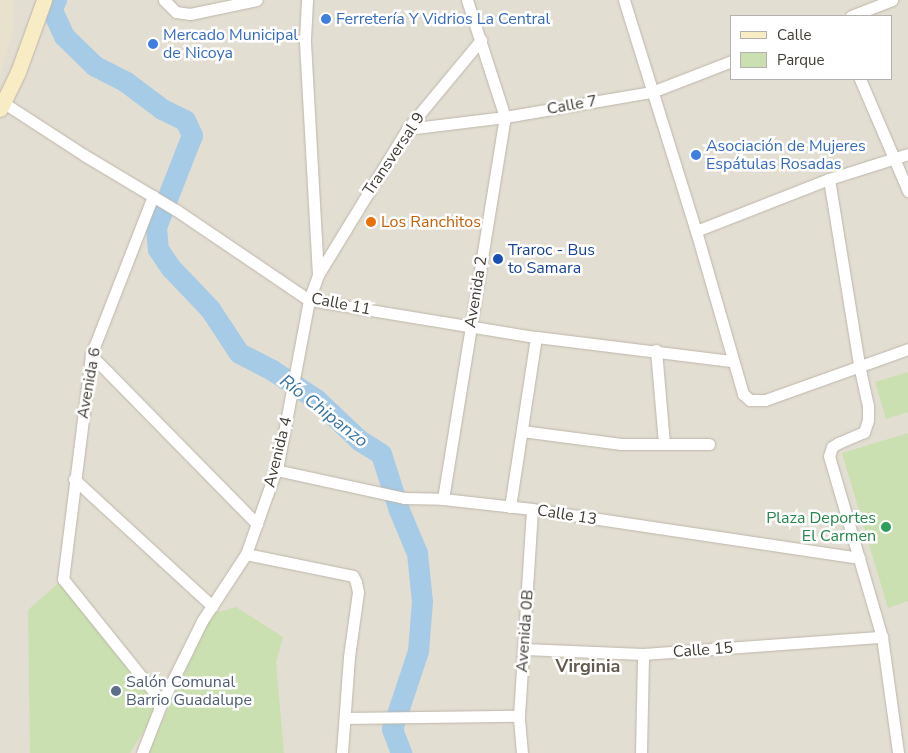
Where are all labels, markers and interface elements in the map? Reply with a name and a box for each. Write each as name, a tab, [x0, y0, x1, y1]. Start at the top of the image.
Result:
place label: Ferretería Y Vidrios La Central	[336, 9, 550, 29]
marker: Ferretería Y Vidrios La Central	[320, 13, 332, 25]
legend	[730, 15, 893, 80]
place label: Mercado Municipal de Nicoya	[163, 25, 298, 63]
text: Calle	[777, 25, 812, 45]
marker: Mercado Municipal de Nicoya	[147, 38, 159, 50]
text: Parque	[777, 50, 825, 70]
street label: Calle 7	[545, 91, 599, 119]
street label: Transversal 9	[359, 109, 429, 199]
place label: Asociación de Mujeres Espátulas Rosadas	[706, 136, 866, 174]
marker: Asociación de Mujeres Espátulas Rosadas	[690, 149, 702, 161]
place label: Los Ranchitos	[381, 212, 481, 232]
marker: Los Ranchitos	[365, 216, 377, 228]
place label: Traroc - Bus to Samara	[508, 240, 595, 278]
marker: Traroc - Bus to Samara	[492, 253, 504, 265]
street label: Avenida 2	[461, 255, 491, 329]
street label: Calle 11	[310, 289, 372, 319]
street label: Avenida 6	[73, 346, 105, 420]
water label: Río Chipanzo	[276, 370, 372, 452]
street label: Avenida 4	[260, 415, 296, 489]
street label: Calle 13	[536, 501, 598, 529]
place label: Plaza Deportes El Carmen	[766, 508, 876, 546]
marker: Plaza Deportes El Carmen	[880, 521, 892, 533]
street label: Avenida 0B	[513, 589, 537, 673]
street label: Calle 15	[672, 638, 734, 662]
district label: Virginia	[556, 655, 620, 677]
place label: Salón Comunal Barrio Guadalupe	[126, 672, 252, 710]
marker: Salón Comunal Barrio Guadalupe	[110, 685, 122, 697]

